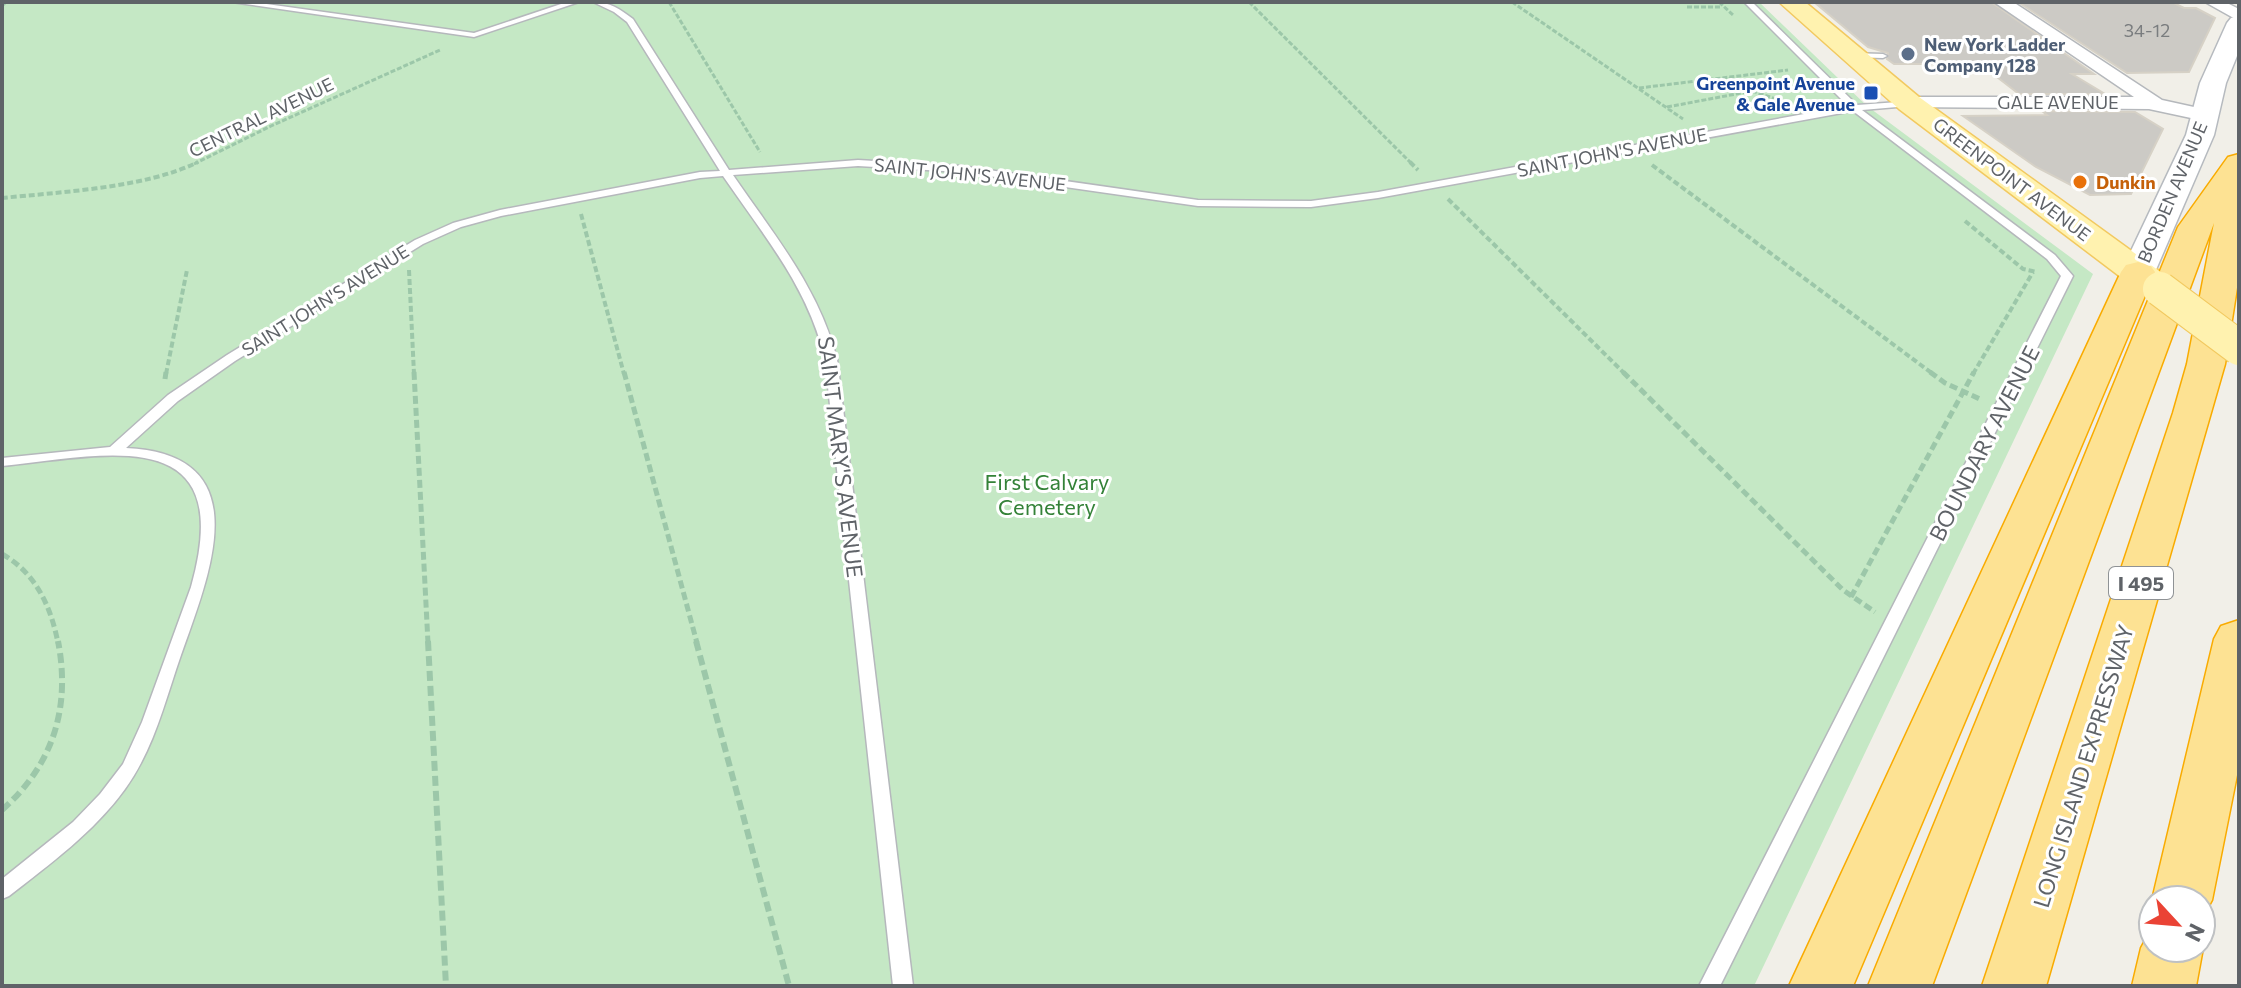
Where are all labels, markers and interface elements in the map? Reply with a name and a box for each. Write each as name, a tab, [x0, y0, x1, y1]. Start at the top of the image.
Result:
house number: 34-12	[2124, 19, 2170, 41]
place label: New York Ladder Company 128	[1924, 33, 2066, 76]
marker: New York Ladder Company 128	[1899, 45, 1917, 63]
street label: CENTRAL AVENUE	[185, 72, 337, 162]
place label: Greenpoint Avenue & Gale Avenue	[1696, 72, 1855, 115]
marker: Greenpoint Avenue & Gale Avenue	[1862, 84, 1880, 102]
street label: GALE AVENUE	[1997, 91, 2119, 113]
street label: GREENPOINT AVENUE	[1929, 113, 2095, 245]
street label: BORDEN AVENUE	[2132, 118, 2212, 266]
street label: SAINT JOHN'S AVENUE	[1515, 123, 1709, 181]
street label: SAINT JOHN'S AVENUE	[873, 153, 1067, 195]
place label: Dunkin	[2096, 171, 2156, 193]
marker: Dunkin	[2071, 173, 2089, 191]
street label: SAINT JOHN'S AVENUE	[237, 240, 413, 360]
street label: SAINT MARY'S AVENUE	[813, 335, 869, 579]
street label: BOUNDARY AVENUE	[1923, 341, 2045, 545]
park label: First Calvary Cemetery	[985, 468, 1109, 520]
road number: I 495	[2109, 567, 2173, 599]
street label: LONG ISLAND EXPRESSWAY	[2027, 621, 2139, 911]
north arrow	[2137, 884, 2217, 964]
text: N	[2180, 920, 2211, 946]

